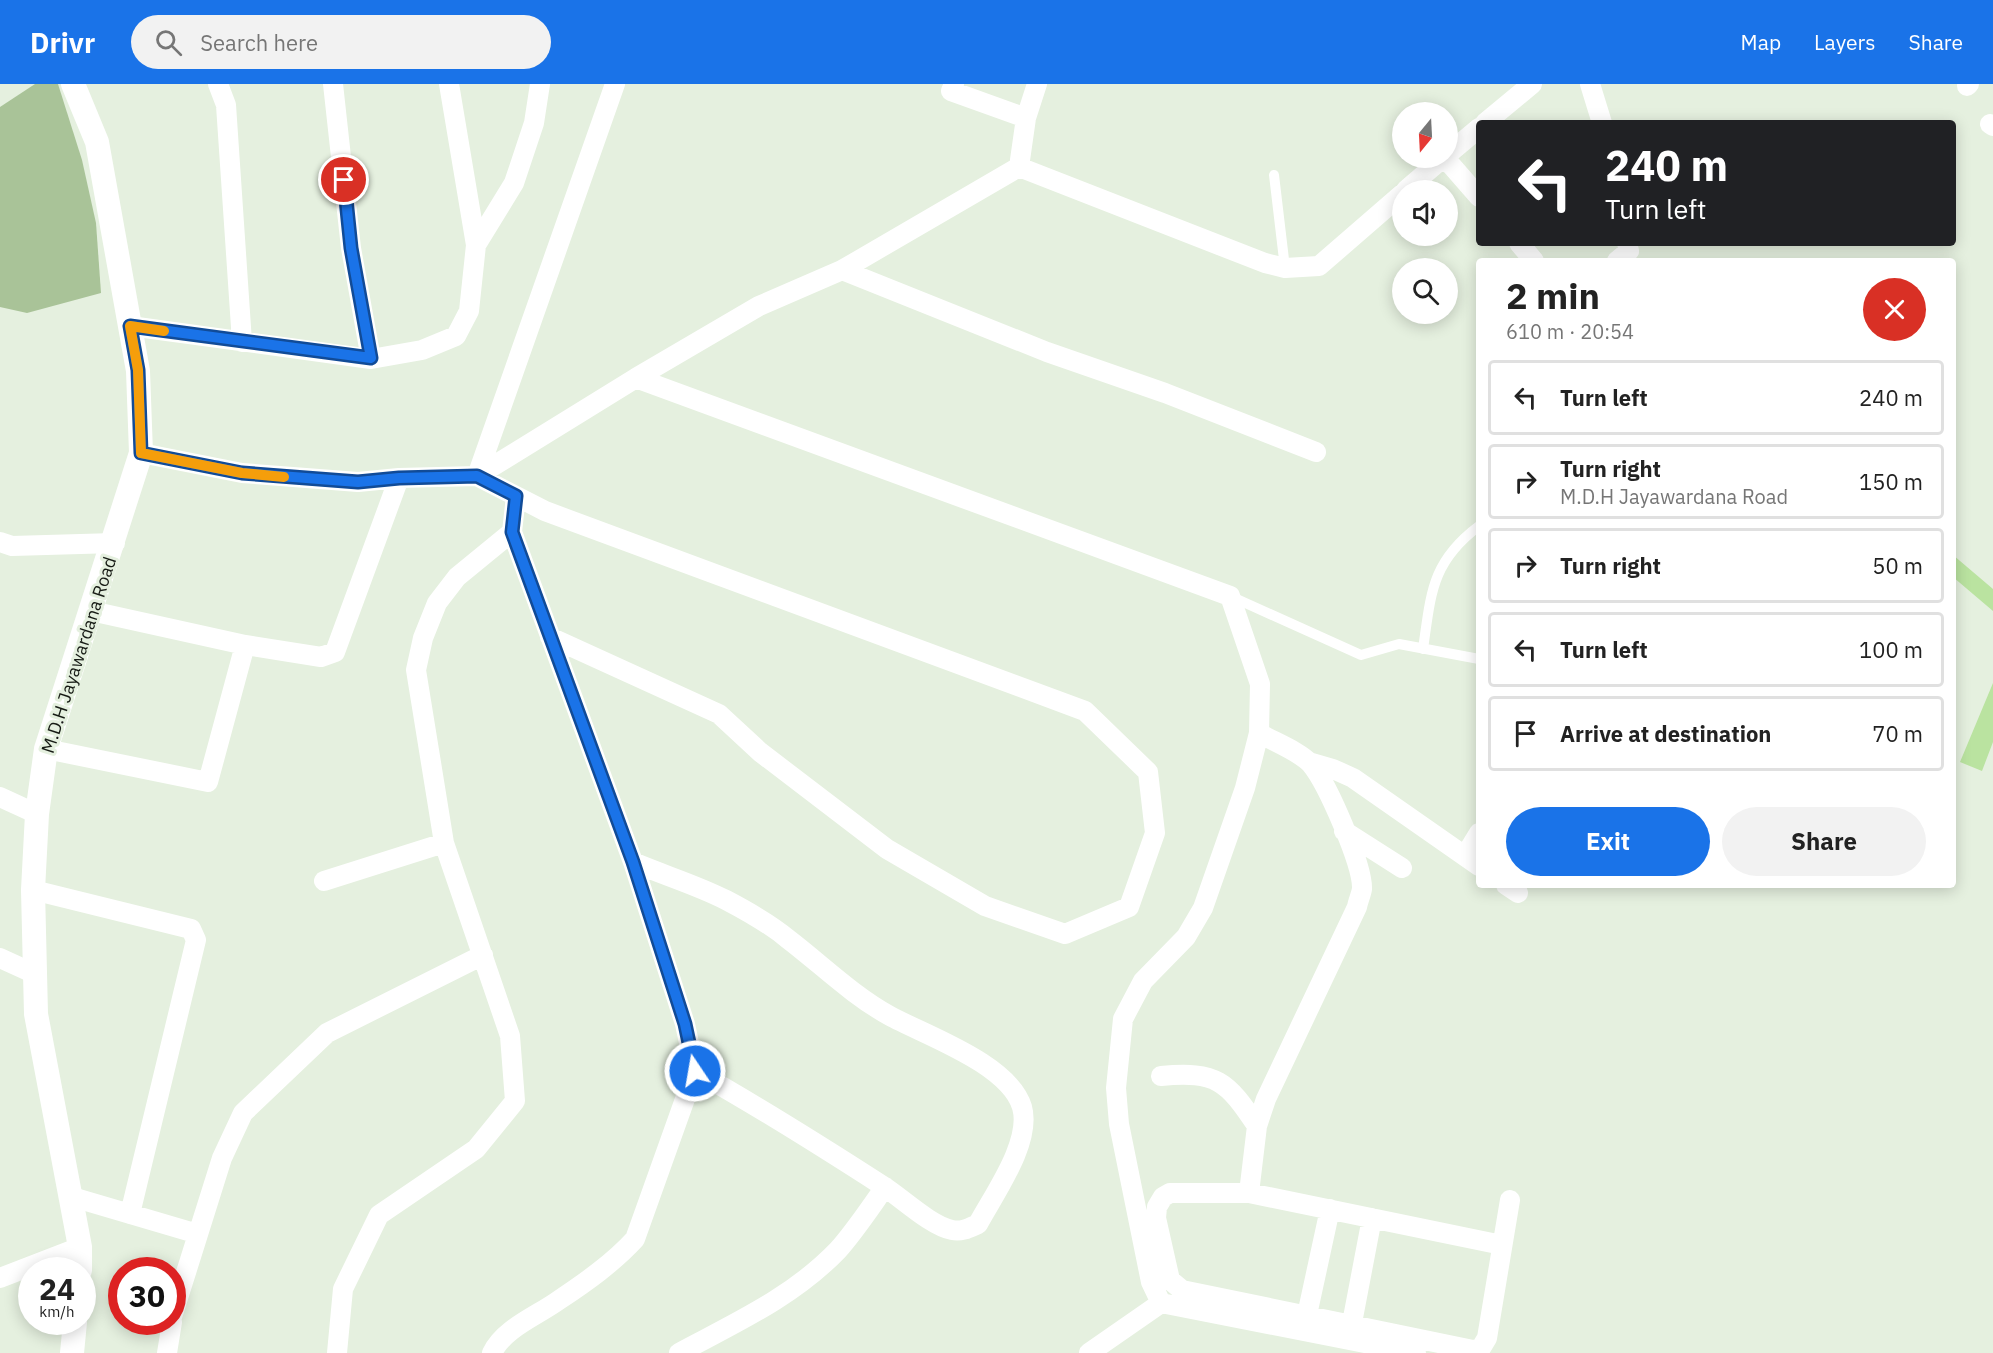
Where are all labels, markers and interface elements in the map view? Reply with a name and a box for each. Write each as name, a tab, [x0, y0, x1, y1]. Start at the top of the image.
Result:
search box	[131, 15, 551, 69]
text: Drivr	[30, 24, 95, 61]
icon: search	[152, 26, 185, 59]
text: Search here	[200, 28, 318, 57]
text: Map	[1741, 28, 1781, 56]
text: Layers	[1814, 28, 1876, 56]
text: Share	[1909, 28, 1963, 56]
north arrow	[1392, 102, 1458, 168]
map controls	[1392, 102, 1458, 324]
text: 240 m	[1605, 138, 1728, 193]
icon: left	[1506, 144, 1584, 222]
pin	[318, 154, 369, 205]
icon: arrive	[327, 163, 360, 196]
button: sound	[1392, 180, 1458, 246]
text: Turn left	[1605, 191, 1706, 226]
button: search	[1392, 258, 1458, 324]
text: 2 min	[1506, 272, 1600, 319]
button: close	[1863, 278, 1926, 341]
text: 610 m · 20:54	[1506, 318, 1634, 345]
icon: left	[1509, 381, 1542, 414]
text: Turn left	[1560, 383, 1648, 412]
text: 240 m	[1859, 383, 1923, 412]
text: Turn right	[1560, 454, 1661, 483]
icon: right	[1509, 465, 1542, 498]
text: 150 m	[1859, 467, 1923, 496]
text: M.D.H Jayawardana Road	[1560, 483, 1788, 510]
icon: right	[1509, 549, 1542, 582]
text: Turn right	[1560, 551, 1661, 580]
text: 50 m	[1872, 551, 1923, 580]
street label: M.D.H Jayawardana Road	[36, 554, 121, 756]
icon: left	[1509, 633, 1542, 666]
text: Turn left	[1560, 635, 1648, 664]
text: 100 m	[1859, 635, 1923, 664]
icon: arrive	[1509, 717, 1542, 750]
text: Arrive at destination	[1560, 719, 1771, 748]
text: 70 m	[1872, 719, 1923, 748]
button: Exit	[1506, 807, 1710, 876]
button: Share	[1722, 807, 1926, 876]
position arrow	[663, 1039, 727, 1103]
speed limit sign: 30	[108, 1257, 186, 1335]
text: 24	[39, 1269, 75, 1308]
text: km/h	[39, 1302, 75, 1321]

